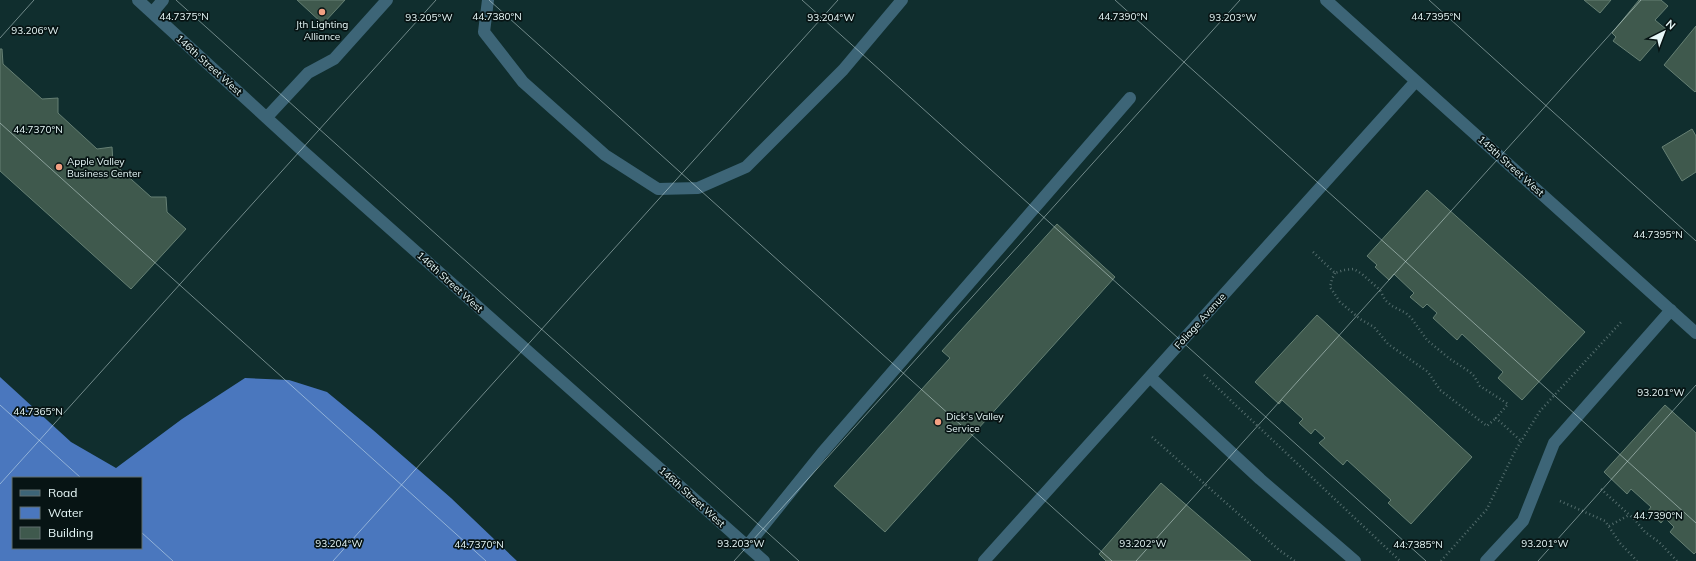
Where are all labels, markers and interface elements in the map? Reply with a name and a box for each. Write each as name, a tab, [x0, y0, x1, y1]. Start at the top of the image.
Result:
marker: Jth Lighting Alliance	[317, 7, 327, 17]
text: 44.7375°N	[159, 10, 209, 23]
text: 44.7380°N	[472, 10, 522, 23]
text: 44.7390°N	[1098, 10, 1148, 23]
text: 44.7395°N	[1411, 10, 1461, 23]
text: 93.205°W	[405, 11, 453, 24]
text: 93.204°W	[807, 11, 855, 24]
text: 93.203°W	[1209, 11, 1257, 24]
north arrow	[1644, 12, 1684, 52]
text: N	[1663, 17, 1678, 33]
place label: Jth Lighting Alliance	[296, 18, 348, 43]
text: 93.206°W	[11, 24, 59, 37]
street label: 146th Street West	[173, 32, 245, 98]
text: 44.7370°N	[13, 123, 63, 136]
street label: 145th Street West	[1475, 133, 1547, 199]
place label: Apple Valley Business Center	[67, 155, 141, 180]
marker: Apple Valley Business Center	[54, 162, 64, 172]
text: 44.7395°N	[1633, 228, 1683, 241]
street label: 146th Street West	[414, 249, 486, 315]
street label: Foliage Avenue	[1171, 290, 1229, 352]
text: 93.201°W	[1637, 386, 1685, 399]
text: 44.7365°N	[13, 405, 63, 418]
place label: Dick's Valley Service	[946, 410, 1004, 435]
marker: Dick's Valley Service	[933, 417, 943, 427]
street label: 146th Street West	[656, 464, 728, 530]
legend	[12, 477, 142, 549]
text: Road	[48, 485, 77, 500]
text: Water	[48, 505, 84, 520]
text: 44.7390°N	[1633, 509, 1683, 522]
text: Building	[48, 525, 93, 540]
text: 93.204°W	[315, 537, 363, 550]
text: 93.203°W	[717, 537, 765, 550]
text: 93.202°W	[1119, 537, 1167, 550]
text: 93.201°W	[1521, 537, 1569, 550]
text: 44.7370°N	[454, 538, 504, 551]
text: 44.7385°N	[1393, 538, 1443, 551]

